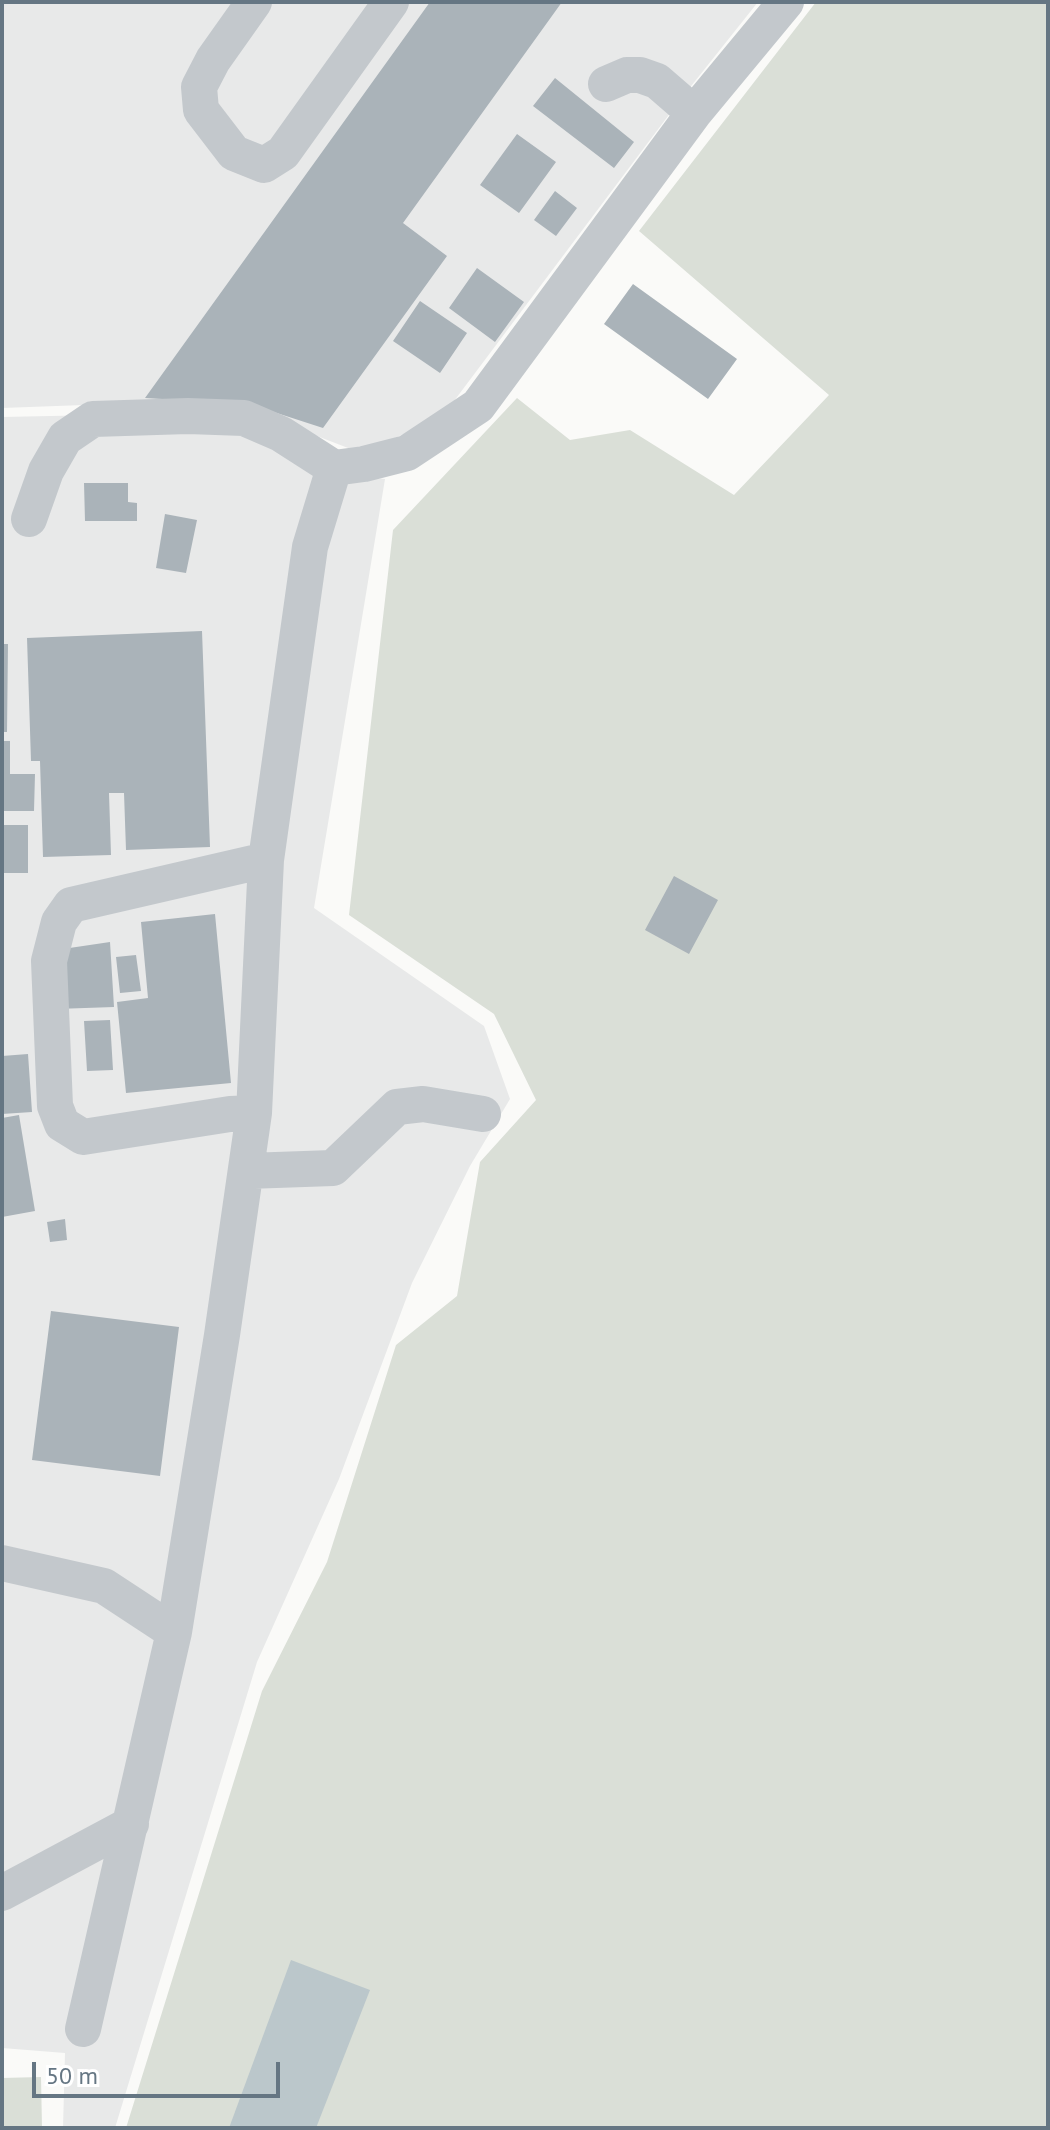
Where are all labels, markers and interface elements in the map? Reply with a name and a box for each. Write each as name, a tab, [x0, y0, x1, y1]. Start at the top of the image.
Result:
scale bar	[36, 2046, 284, 2096]
text: 50 m	[46, 2060, 98, 2091]

